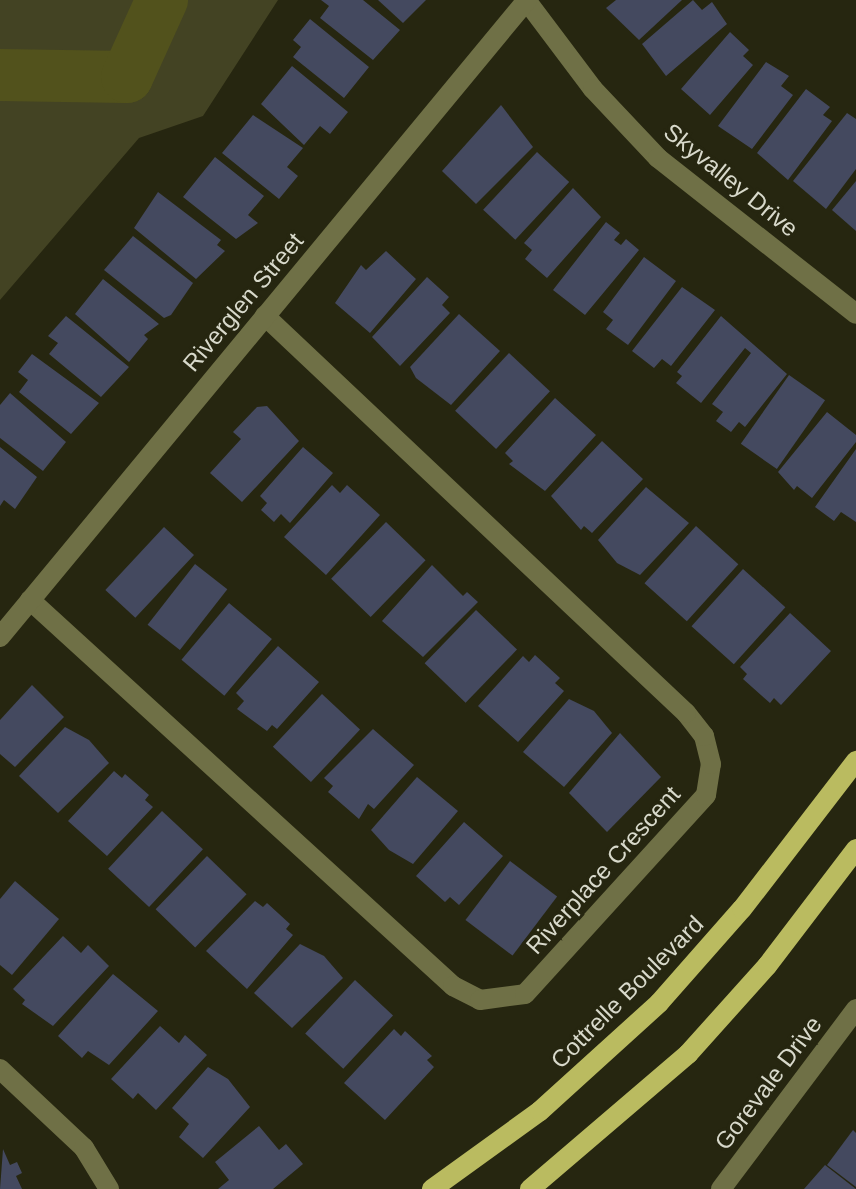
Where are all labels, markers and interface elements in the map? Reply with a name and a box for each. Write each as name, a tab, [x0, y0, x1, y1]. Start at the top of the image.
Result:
street label: Skyvalley Drive	[658, 117, 804, 243]
street label: Riverglen Street	[177, 227, 309, 377]
street label: Riverplace Crescent	[520, 780, 686, 960]
street label: Cottrelle Boulevard	[545, 910, 709, 1074]
street label: Gorevale Drive	[708, 1010, 828, 1156]

